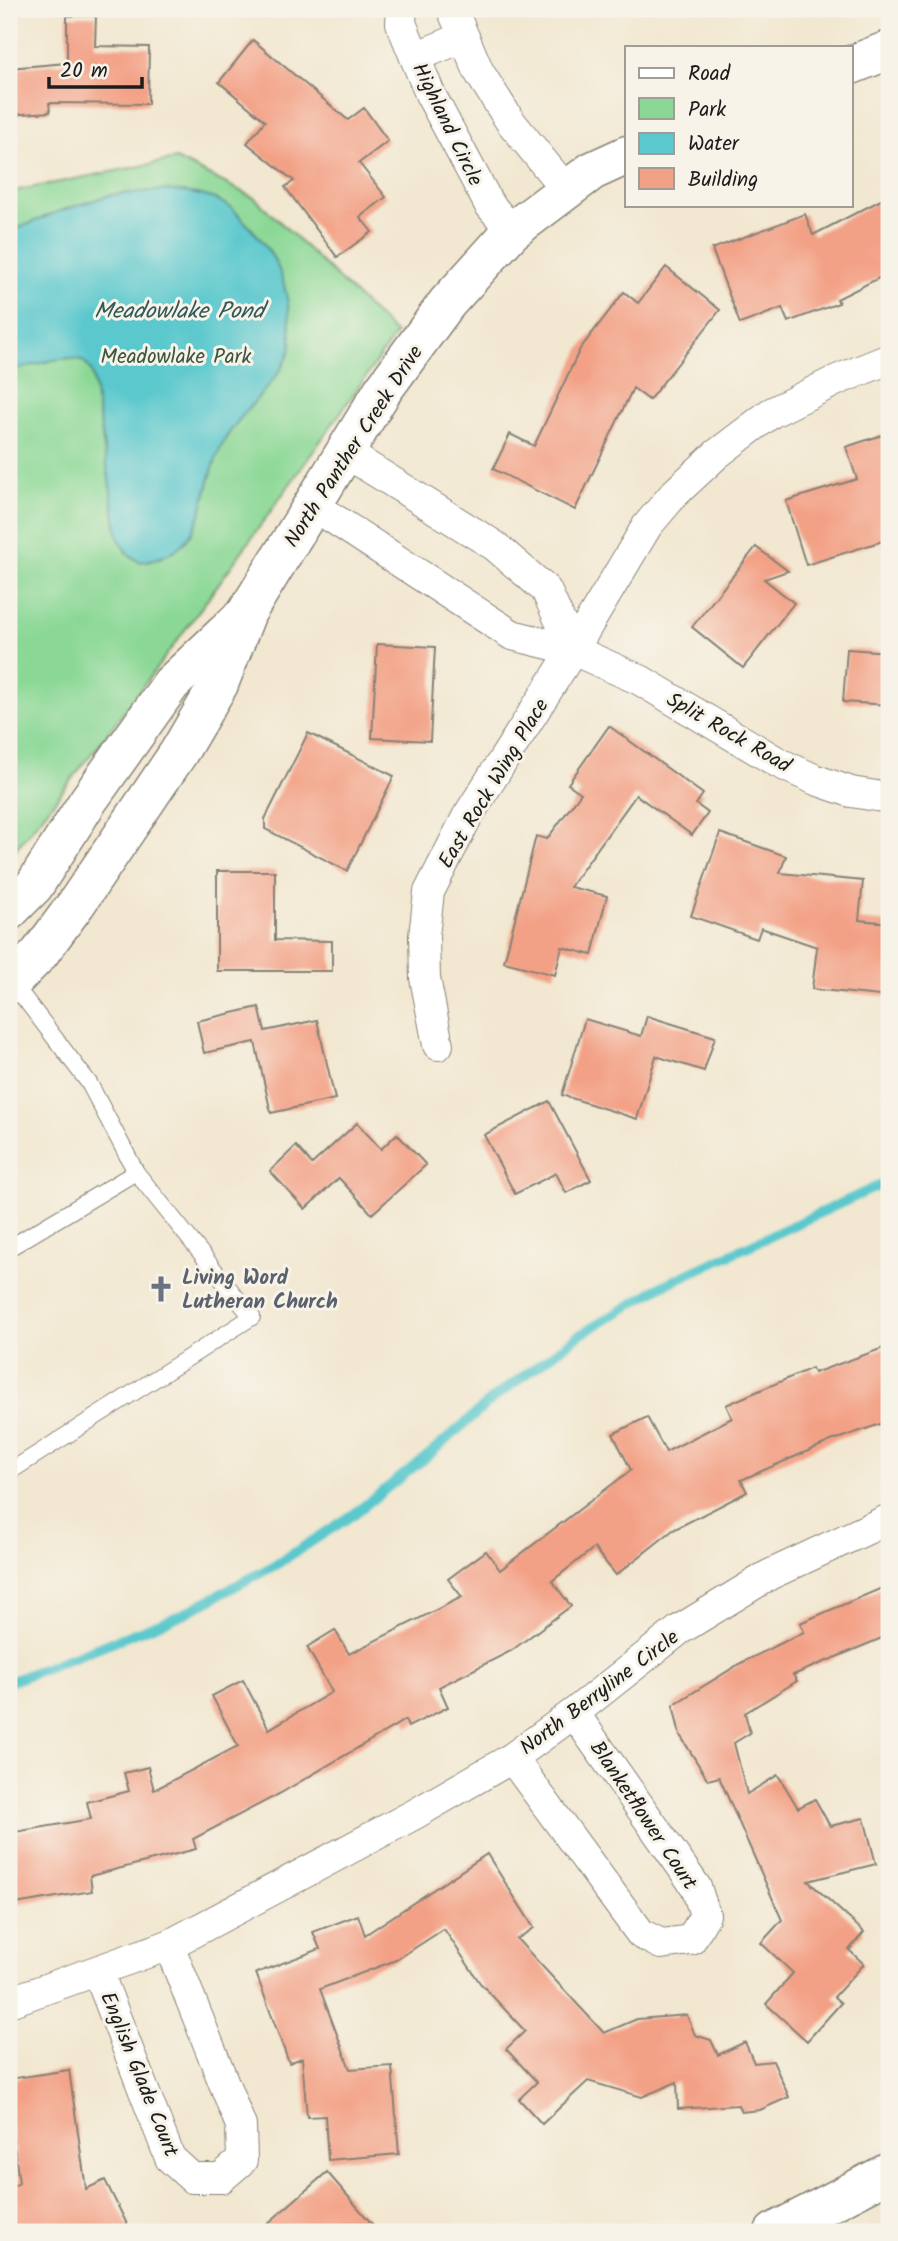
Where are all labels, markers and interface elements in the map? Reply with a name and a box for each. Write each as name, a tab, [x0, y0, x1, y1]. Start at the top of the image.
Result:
scale bar	[49, 46, 142, 90]
legend	[625, 46, 852, 206]
text: 20 m	[60, 55, 108, 88]
street label: Highland Circle	[402, 57, 491, 193]
text: Road	[688, 58, 731, 91]
text: Park	[688, 94, 726, 127]
text: Water	[688, 128, 740, 161]
text: Building	[688, 164, 758, 197]
water label: Meadowlake Pond	[94, 294, 270, 330]
street label: North Panther Creek Drive	[276, 339, 433, 555]
park label: Meadowlake Park	[101, 341, 252, 374]
street label: Split Rock Road	[660, 684, 797, 783]
street label: East Rock Wing Place	[430, 692, 558, 875]
place label: Living Word Lutheran Church	[182, 1262, 338, 1319]
church icon: Living Word Lutheran Church	[146, 1274, 176, 1304]
street label: North Berryline Circle	[513, 1622, 687, 1764]
street label: Blanketflower Court	[580, 1734, 706, 1898]
street label: English Glade Court	[90, 1987, 187, 2163]

